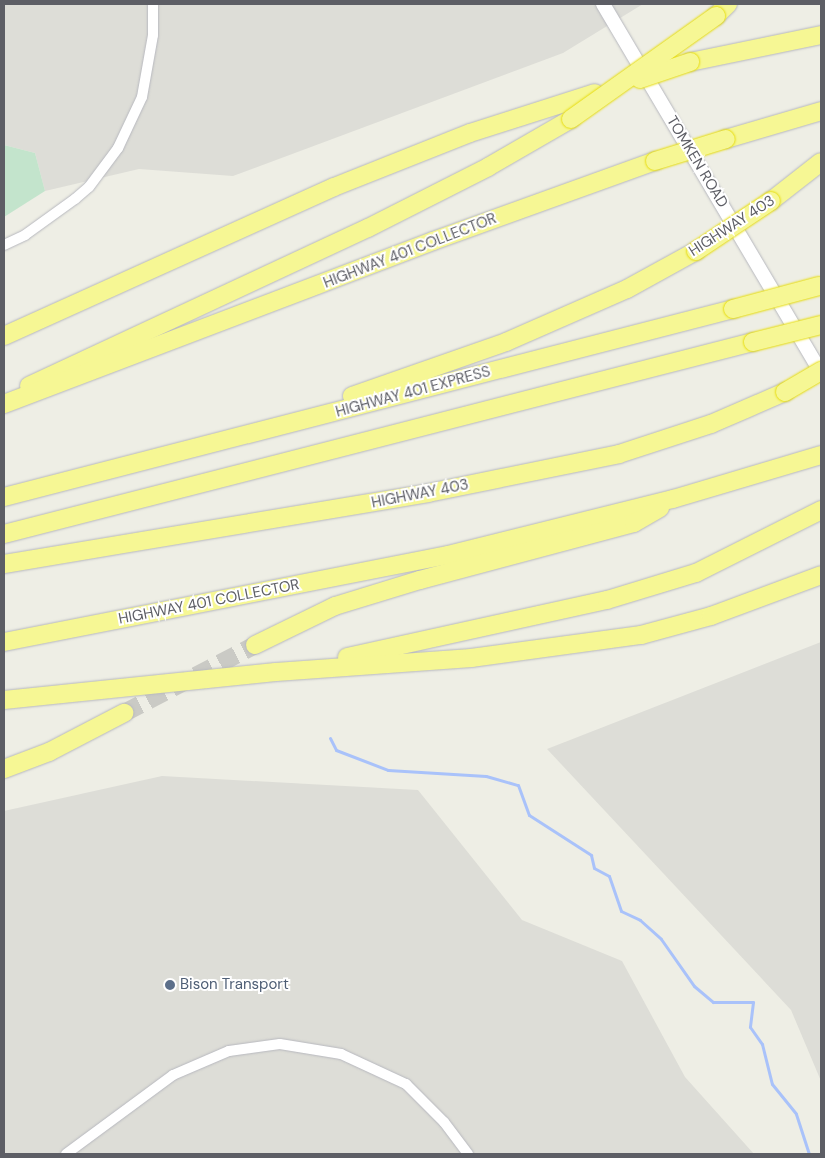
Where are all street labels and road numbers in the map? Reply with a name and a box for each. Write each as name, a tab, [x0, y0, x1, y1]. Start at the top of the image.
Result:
street label: TOMKEN ROAD	[663, 113, 731, 211]
street label: HIGHWAY 403	[686, 192, 778, 260]
street label: HIGHWAY 401 COLLECTOR	[321, 210, 499, 292]
street label: HIGHWAY 401 EXPRESS	[334, 363, 492, 421]
street label: HIGHWAY 403	[370, 476, 470, 512]
street label: HIGHWAY 401 COLLECTOR	[117, 576, 301, 628]

